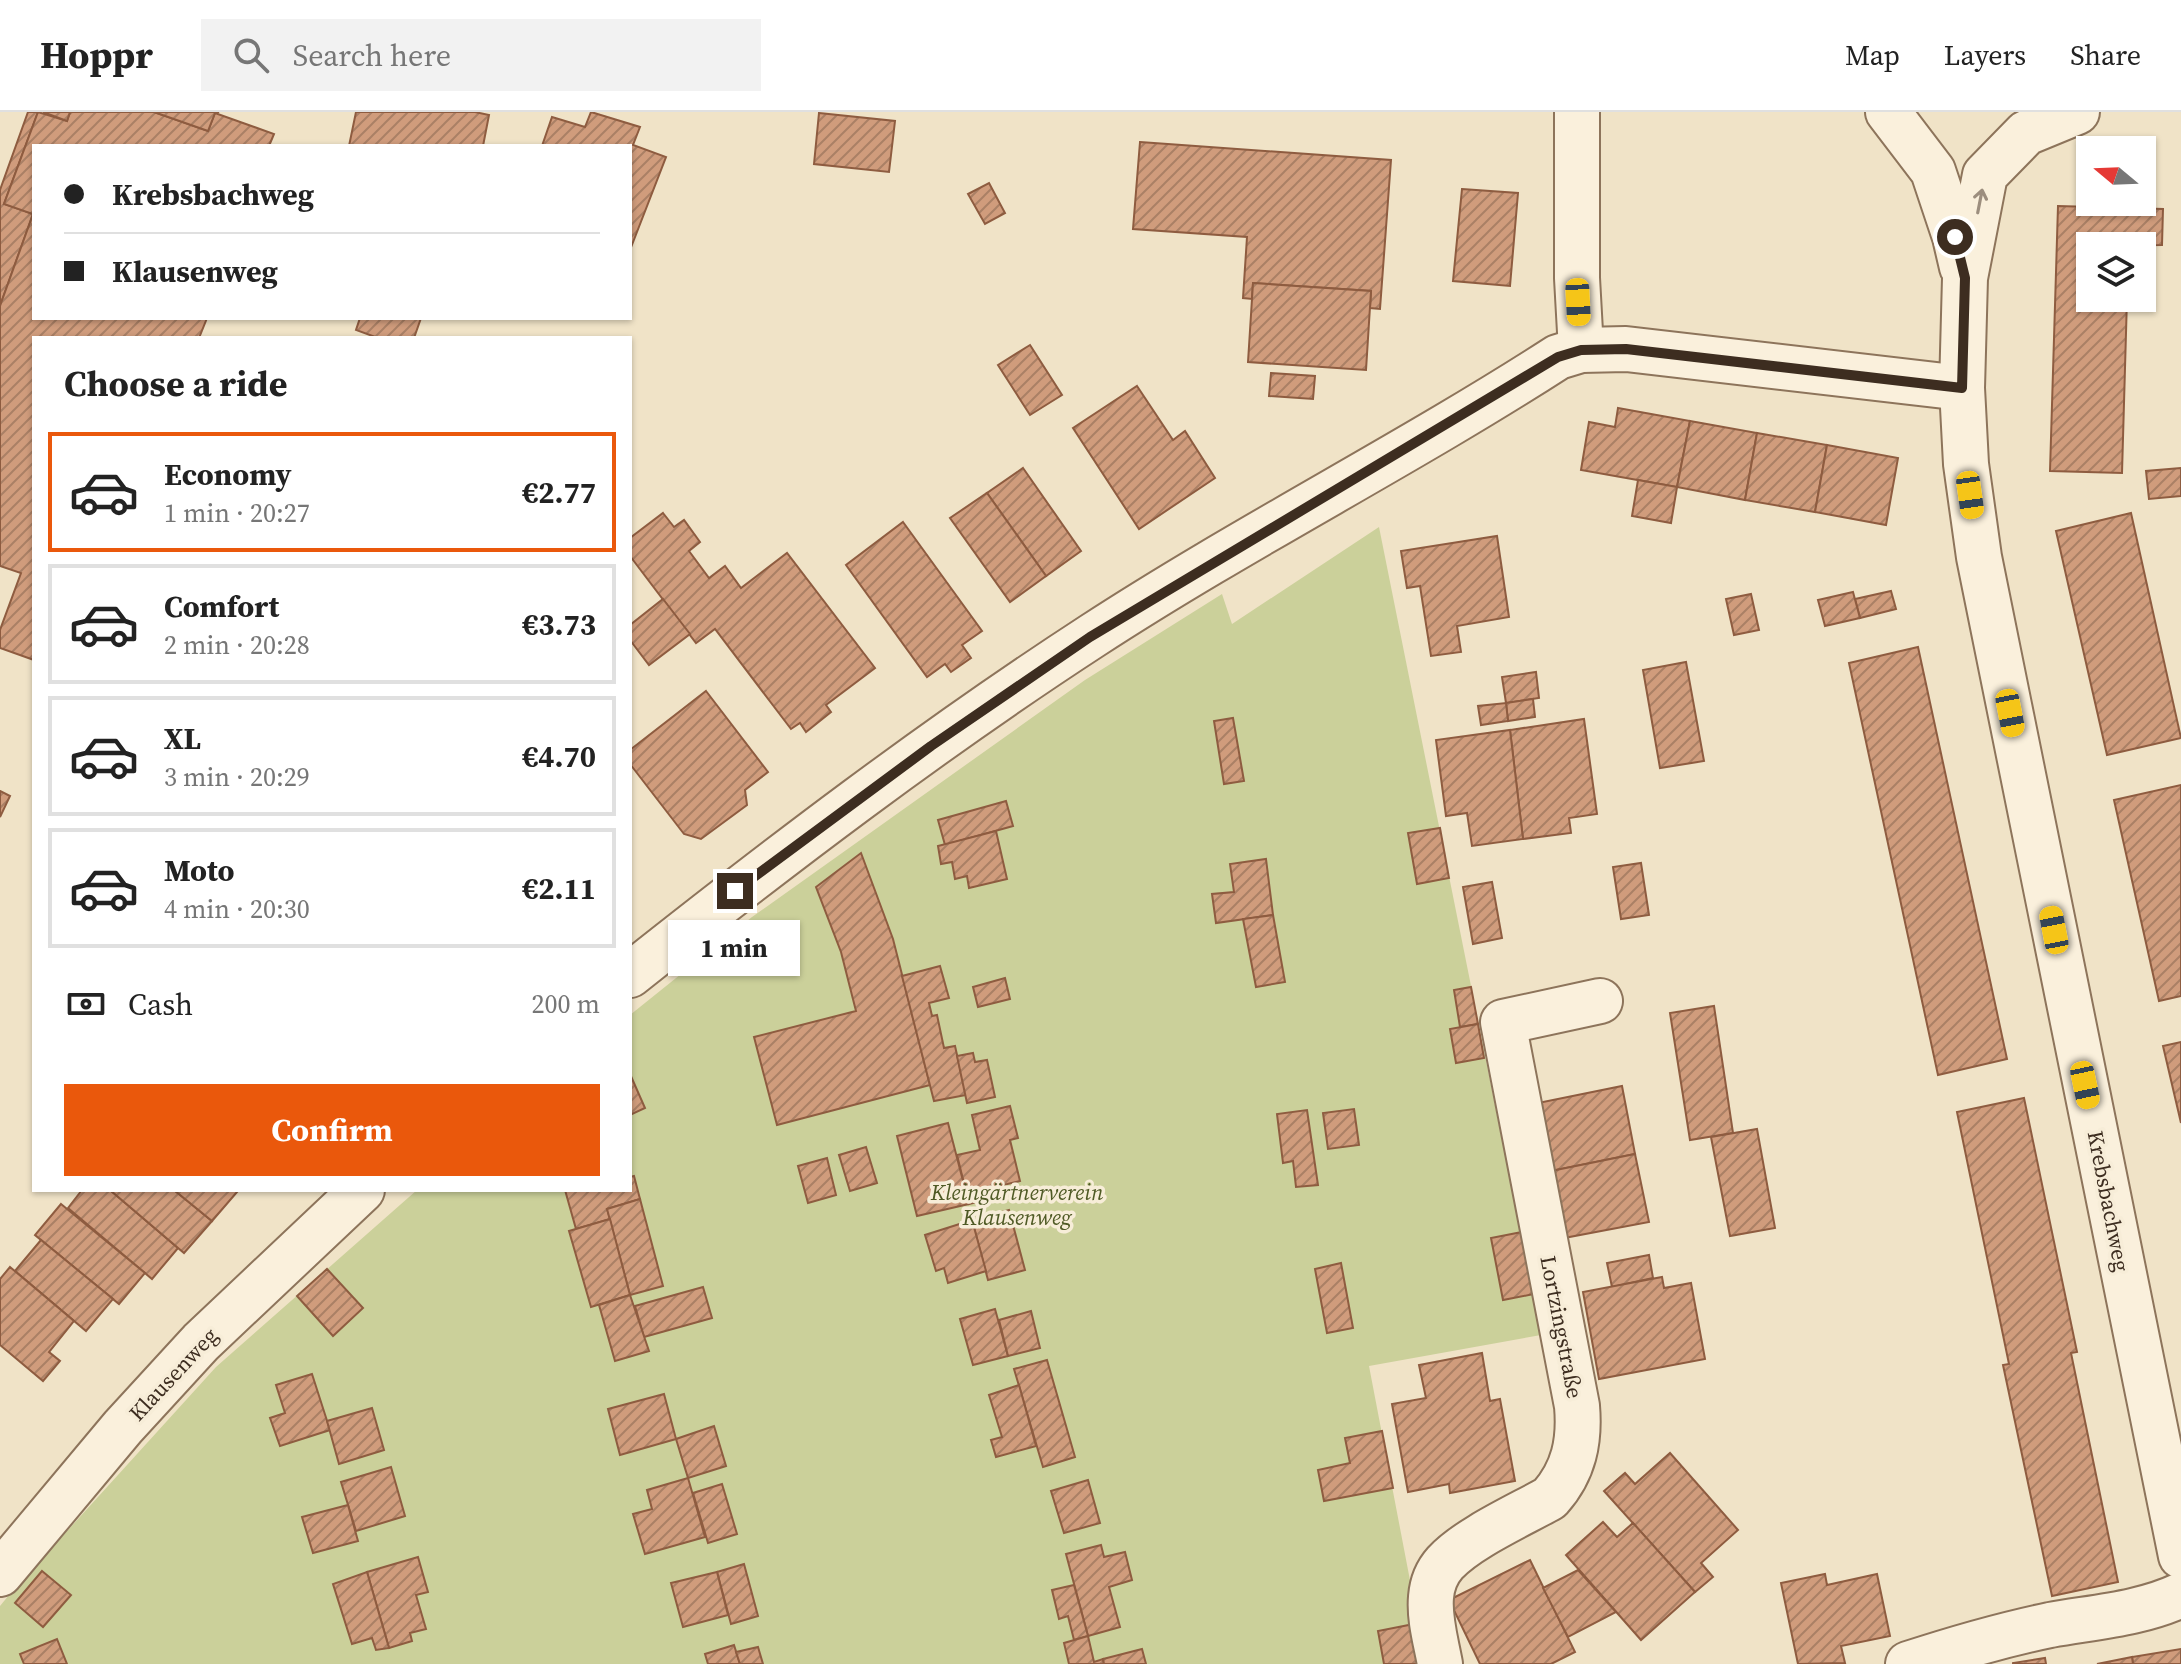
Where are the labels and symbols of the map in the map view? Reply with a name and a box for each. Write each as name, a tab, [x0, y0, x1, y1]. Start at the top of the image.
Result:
north arrow	[2076, 136, 2156, 216]
one-way arrow	[1973, 189, 1988, 214]
route start	[1937, 219, 1973, 255]
car	[1565, 277, 1591, 327]
car	[1955, 470, 1985, 520]
car	[1994, 687, 2026, 739]
route end	[717, 873, 753, 909]
car	[2038, 904, 2070, 956]
callout: 1 min	[669, 919, 801, 975]
car	[2068, 1059, 2102, 1111]
street label: Krebsbachweg	[2081, 1128, 2137, 1274]
park label: Kleingärtnerverein Klausenweg	[930, 1177, 1104, 1232]
street label: Lortzingstraße	[1533, 1253, 1591, 1401]
street label: Klausenweg	[122, 1321, 224, 1427]

